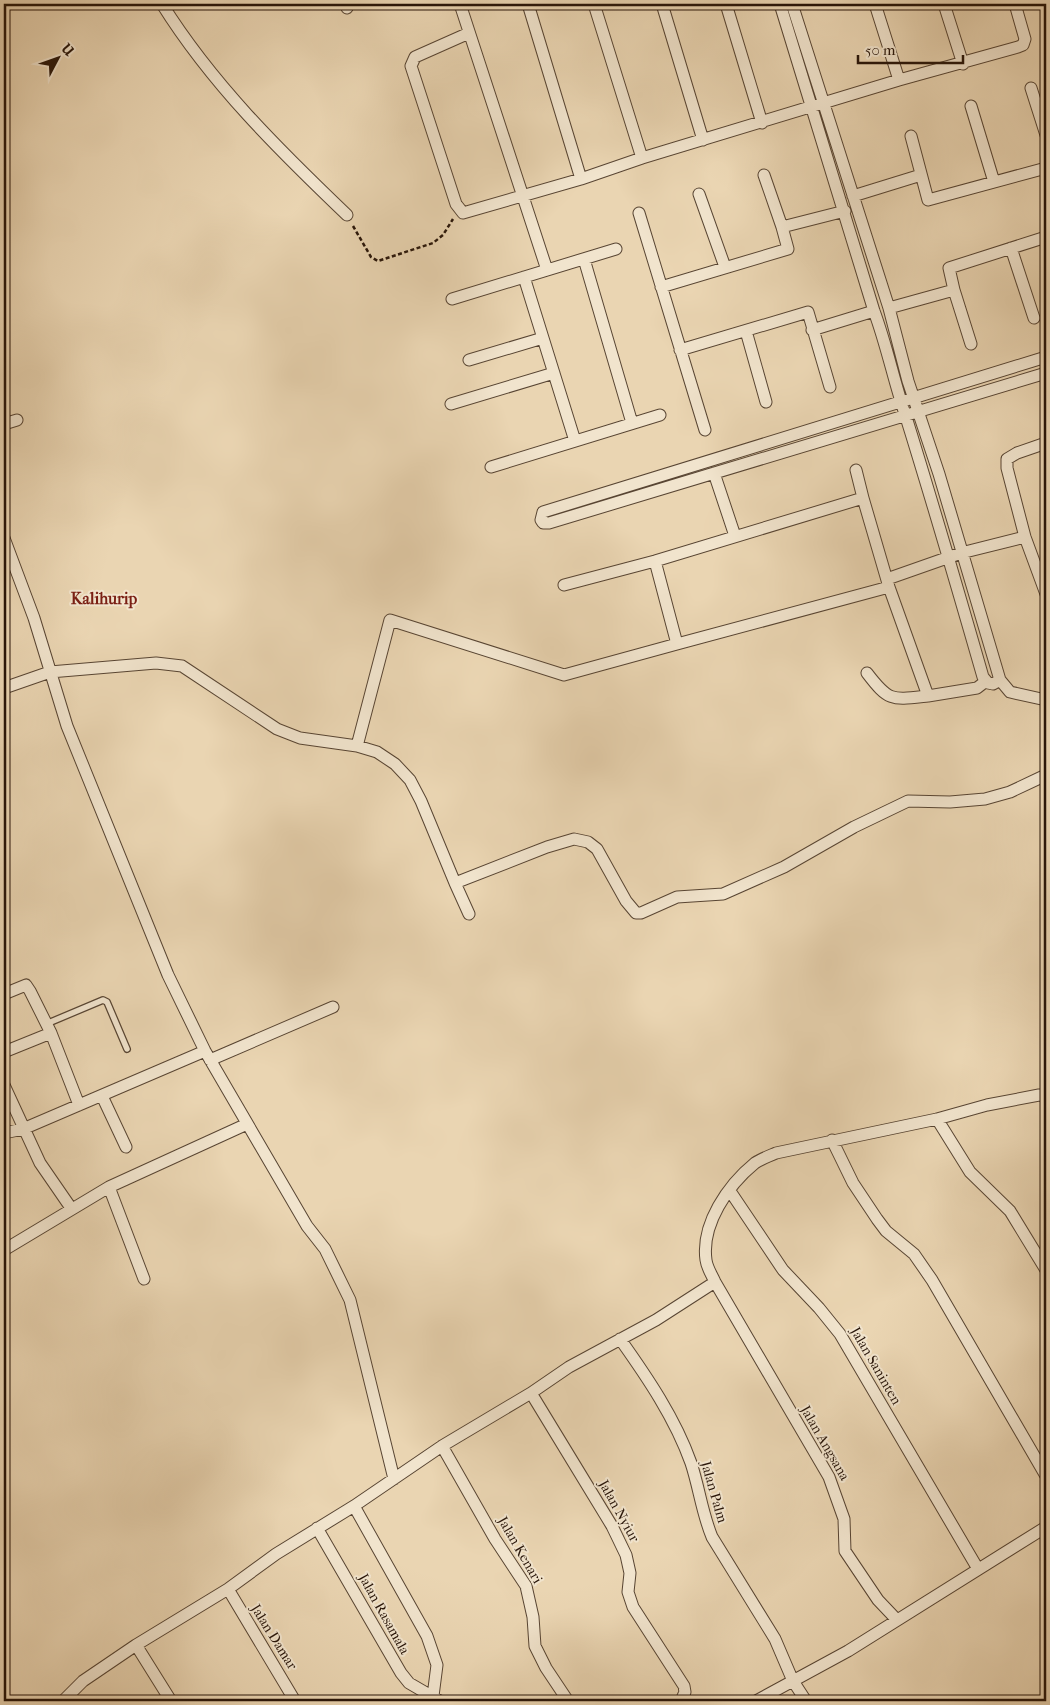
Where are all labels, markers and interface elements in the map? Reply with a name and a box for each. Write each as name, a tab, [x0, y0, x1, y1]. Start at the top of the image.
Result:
north arrow	[32, 32, 82, 82]
scale bar	[858, 32, 962, 64]
text: U	[57, 39, 77, 60]
text: 50 m	[865, 41, 896, 59]
district label: Kalihurip	[71, 589, 138, 609]
street label: Jalan Saninten	[846, 1323, 905, 1408]
street label: Jalan Angsana	[796, 1402, 854, 1484]
street label: Jalan Palm	[697, 1458, 731, 1525]
street label: Jalan Nyiur	[594, 1476, 643, 1545]
street label: Jalan Kenari	[494, 1513, 546, 1587]
street label: Jalan Rasamala	[354, 1570, 413, 1658]
street label: Jalan Damar	[247, 1600, 301, 1673]

